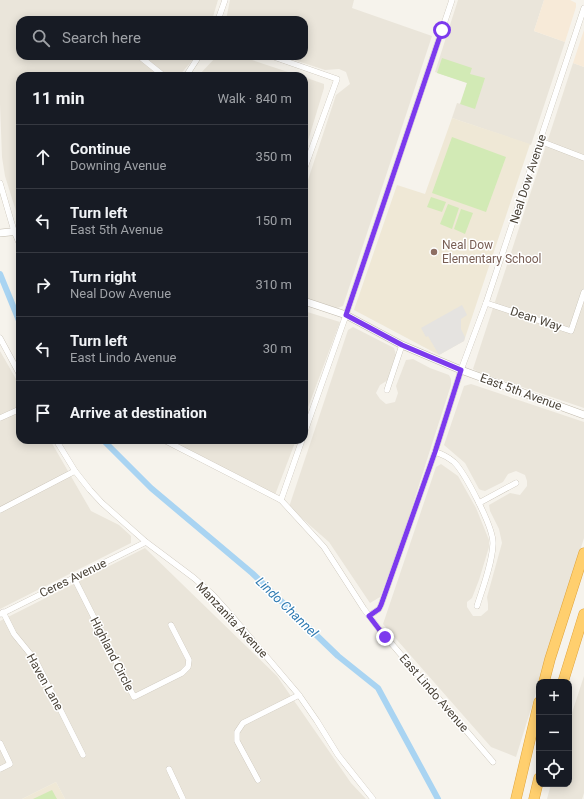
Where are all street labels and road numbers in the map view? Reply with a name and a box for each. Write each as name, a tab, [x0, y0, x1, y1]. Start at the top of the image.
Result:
street label: Neal Dow Avenue	[507, 132, 549, 226]
street label: Dean Way	[509, 304, 564, 334]
street label: East 5th Avenue	[478, 371, 564, 413]
street label: Ceres Avenue	[37, 556, 109, 600]
street label: Manzanita Avenue	[193, 579, 271, 661]
street label: Highland Circle	[87, 615, 137, 693]
street label: Haven Lane	[24, 651, 66, 713]
street label: East Lindo Avenue	[396, 651, 472, 735]

